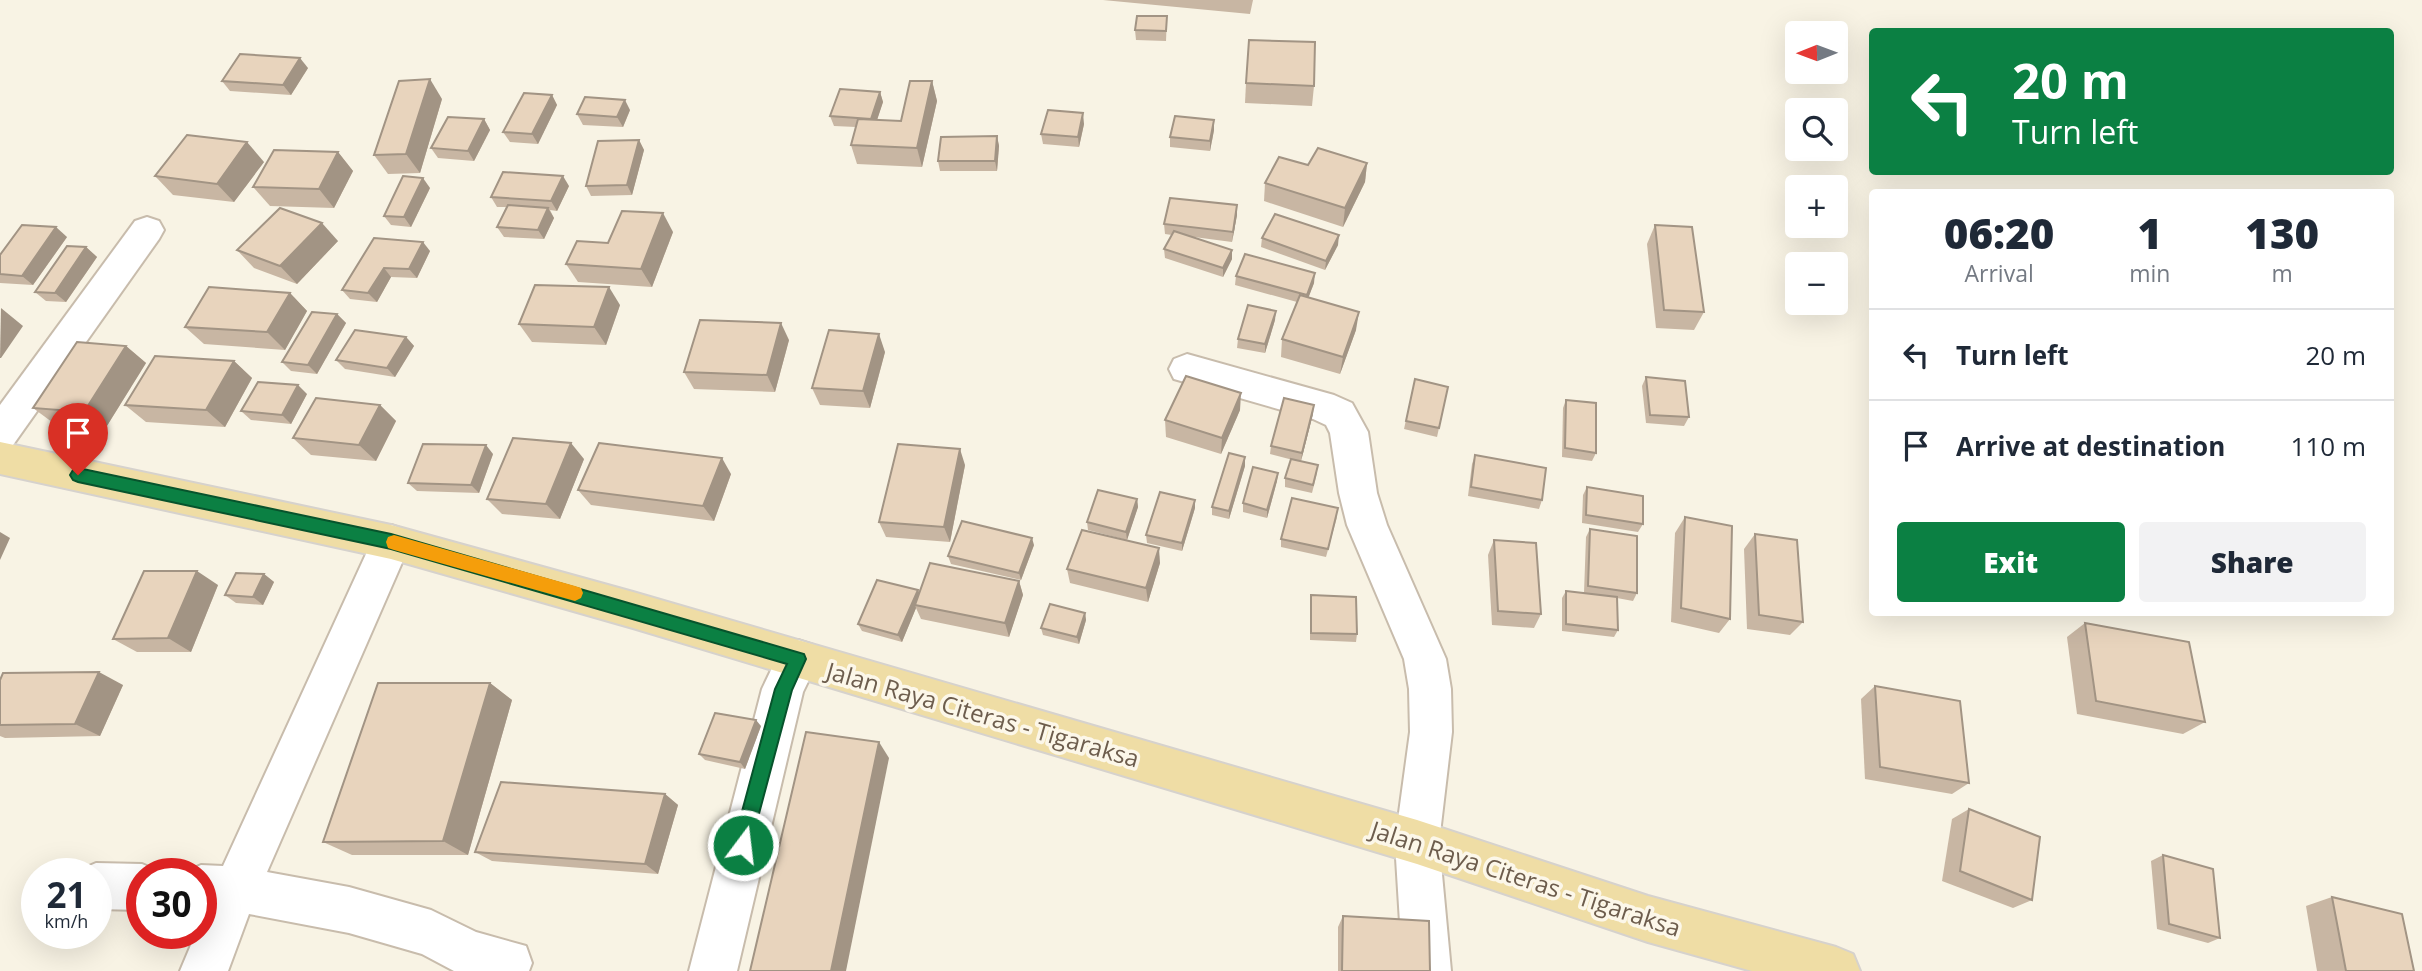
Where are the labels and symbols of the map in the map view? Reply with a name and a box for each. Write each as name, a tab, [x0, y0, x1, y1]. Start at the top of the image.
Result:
north arrow	[1785, 21, 1848, 84]
pin	[48, 403, 108, 475]
street label: Jalan Raya Citeras - Tigaraksa	[821, 653, 1143, 775]
position arrow	[706, 808, 780, 882]
street label: Jalan Raya Citeras - Tigaraksa	[1365, 812, 1685, 944]
speed limit sign: 30	[126, 858, 217, 949]

